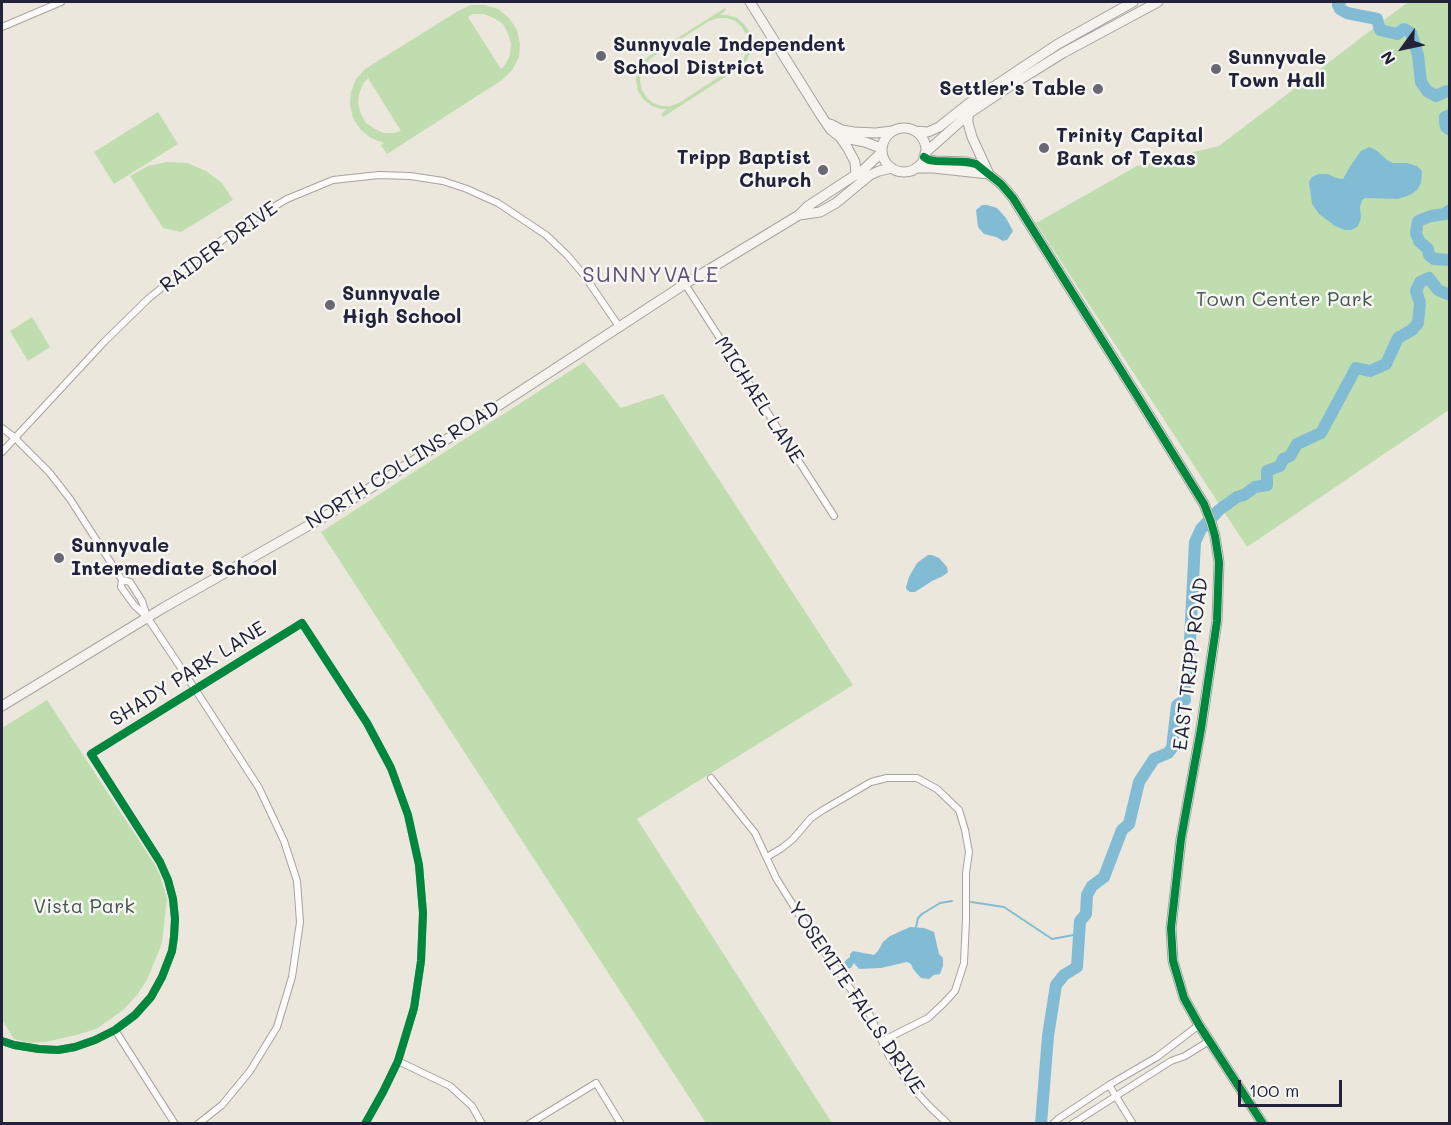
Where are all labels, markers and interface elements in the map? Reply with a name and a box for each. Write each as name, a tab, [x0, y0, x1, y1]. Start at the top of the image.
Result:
north arrow	[1373, 18, 1433, 78]
place label: Sunnyvale Independent School District	[613, 33, 846, 80]
place label: Sunnyvale Town Hall	[1228, 46, 1326, 93]
text: N	[1375, 47, 1400, 69]
marker: Sunnyvale Independent School District	[594, 49, 608, 63]
marker: Sunnyvale Town Hall	[1209, 62, 1223, 76]
place label: Settler's Table	[939, 77, 1086, 101]
marker: Settler's Table	[1091, 82, 1105, 96]
place label: Trinity Capital Bank of Texas	[1056, 124, 1203, 171]
marker: Trinity Capital Bank of Texas	[1037, 141, 1051, 155]
place label: Tripp Baptist Church	[677, 146, 811, 193]
marker: Tripp Baptist Church	[816, 163, 830, 177]
street label: RAIDER DRIVE	[156, 196, 282, 298]
district label: SUNNYVALE	[582, 262, 720, 288]
place label: Sunnyvale High School	[342, 282, 461, 329]
park label: Town Center Park	[1196, 288, 1372, 312]
marker: Sunnyvale High School	[323, 298, 337, 312]
street label: MICHAEL LANE	[709, 332, 809, 468]
street label: NORTH COLLINS ROAD	[302, 396, 504, 534]
place label: Sunnyvale Intermediate School	[71, 534, 277, 581]
marker: Sunnyvale Intermediate School	[52, 551, 66, 565]
street label: EAST TRIPP ROAD	[1168, 576, 1214, 752]
street label: SHADY PARK LANE	[106, 616, 270, 732]
park label: Vista Park	[33, 895, 135, 919]
street label: YOSEMITE FALLS DRIVE	[783, 897, 929, 1099]
scale bar	[1241, 1068, 1344, 1106]
text: 100 m	[1249, 1078, 1299, 1102]

